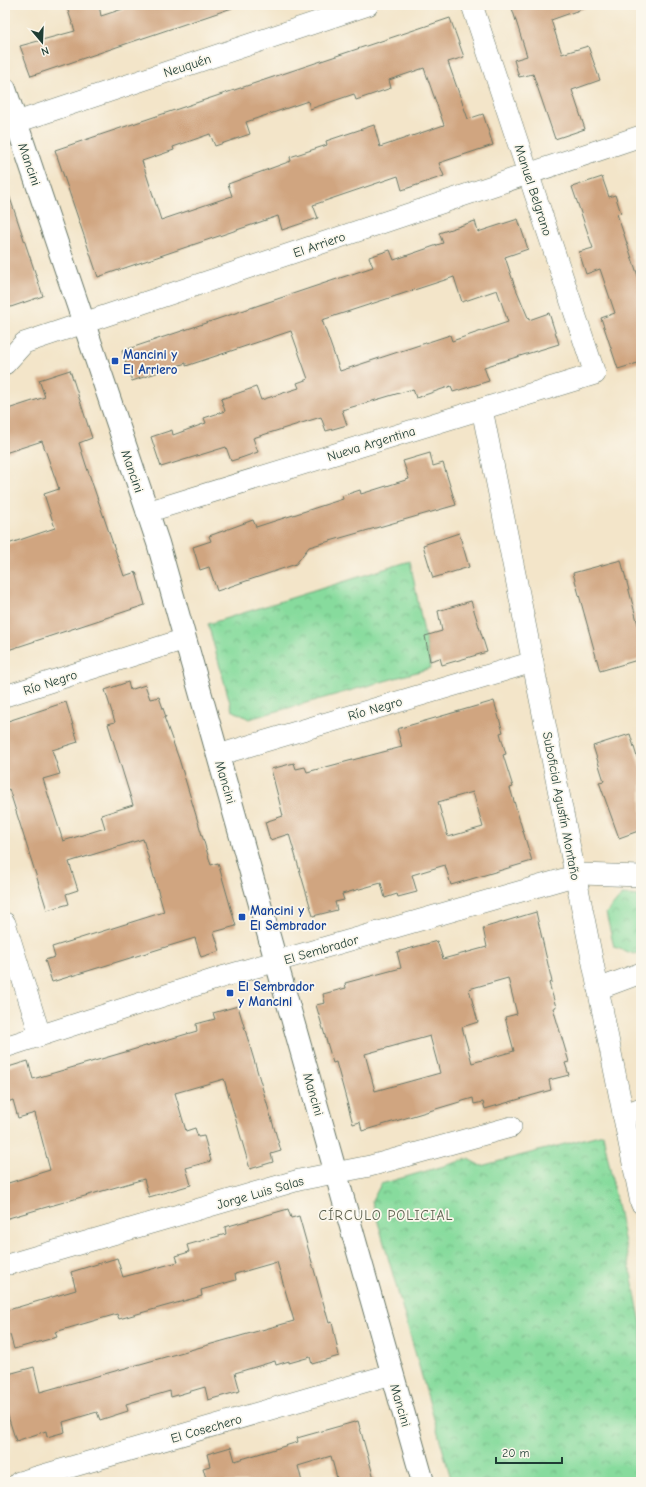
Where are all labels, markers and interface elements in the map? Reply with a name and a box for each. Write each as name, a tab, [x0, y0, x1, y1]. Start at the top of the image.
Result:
north arrow	[22, 22, 62, 62]
text: N	[40, 44, 51, 58]
street label: Neuquén	[162, 51, 213, 80]
street label: Mancini	[15, 141, 44, 187]
street label: Manuel Belgrano	[512, 143, 555, 238]
street label: El Arriero	[291, 229, 347, 260]
place label: Mancini y El Arriero	[123, 347, 178, 377]
marker: Mancini y El Arriero	[110, 356, 120, 366]
street label: Nueva Argentina	[325, 423, 417, 464]
street label: Mancini	[118, 448, 147, 494]
street label: Río Negro	[21, 667, 79, 698]
street label: Río Negro	[346, 694, 404, 723]
street label: Suboficial Agustín Montaño	[540, 731, 583, 882]
street label: Mancini	[212, 759, 239, 805]
place label: Mancini y El Sembrador	[250, 903, 327, 933]
marker: Mancini y El Sembrador	[237, 912, 247, 922]
street label: El Sembrador	[282, 931, 361, 967]
place label: El Sembrador y Mancini	[238, 979, 315, 1009]
marker: El Sembrador y Mancini	[225, 988, 235, 998]
street label: Mancini	[300, 1071, 327, 1117]
street label: Jorge Luis Salas	[215, 1173, 305, 1212]
district label: CÍRCULO POLICIAL	[318, 1207, 454, 1224]
street label: Mancini	[387, 1382, 414, 1428]
street label: El Cosechero	[169, 1411, 244, 1446]
scale bar	[496, 1439, 562, 1465]
text: 20 m	[502, 1446, 530, 1460]

